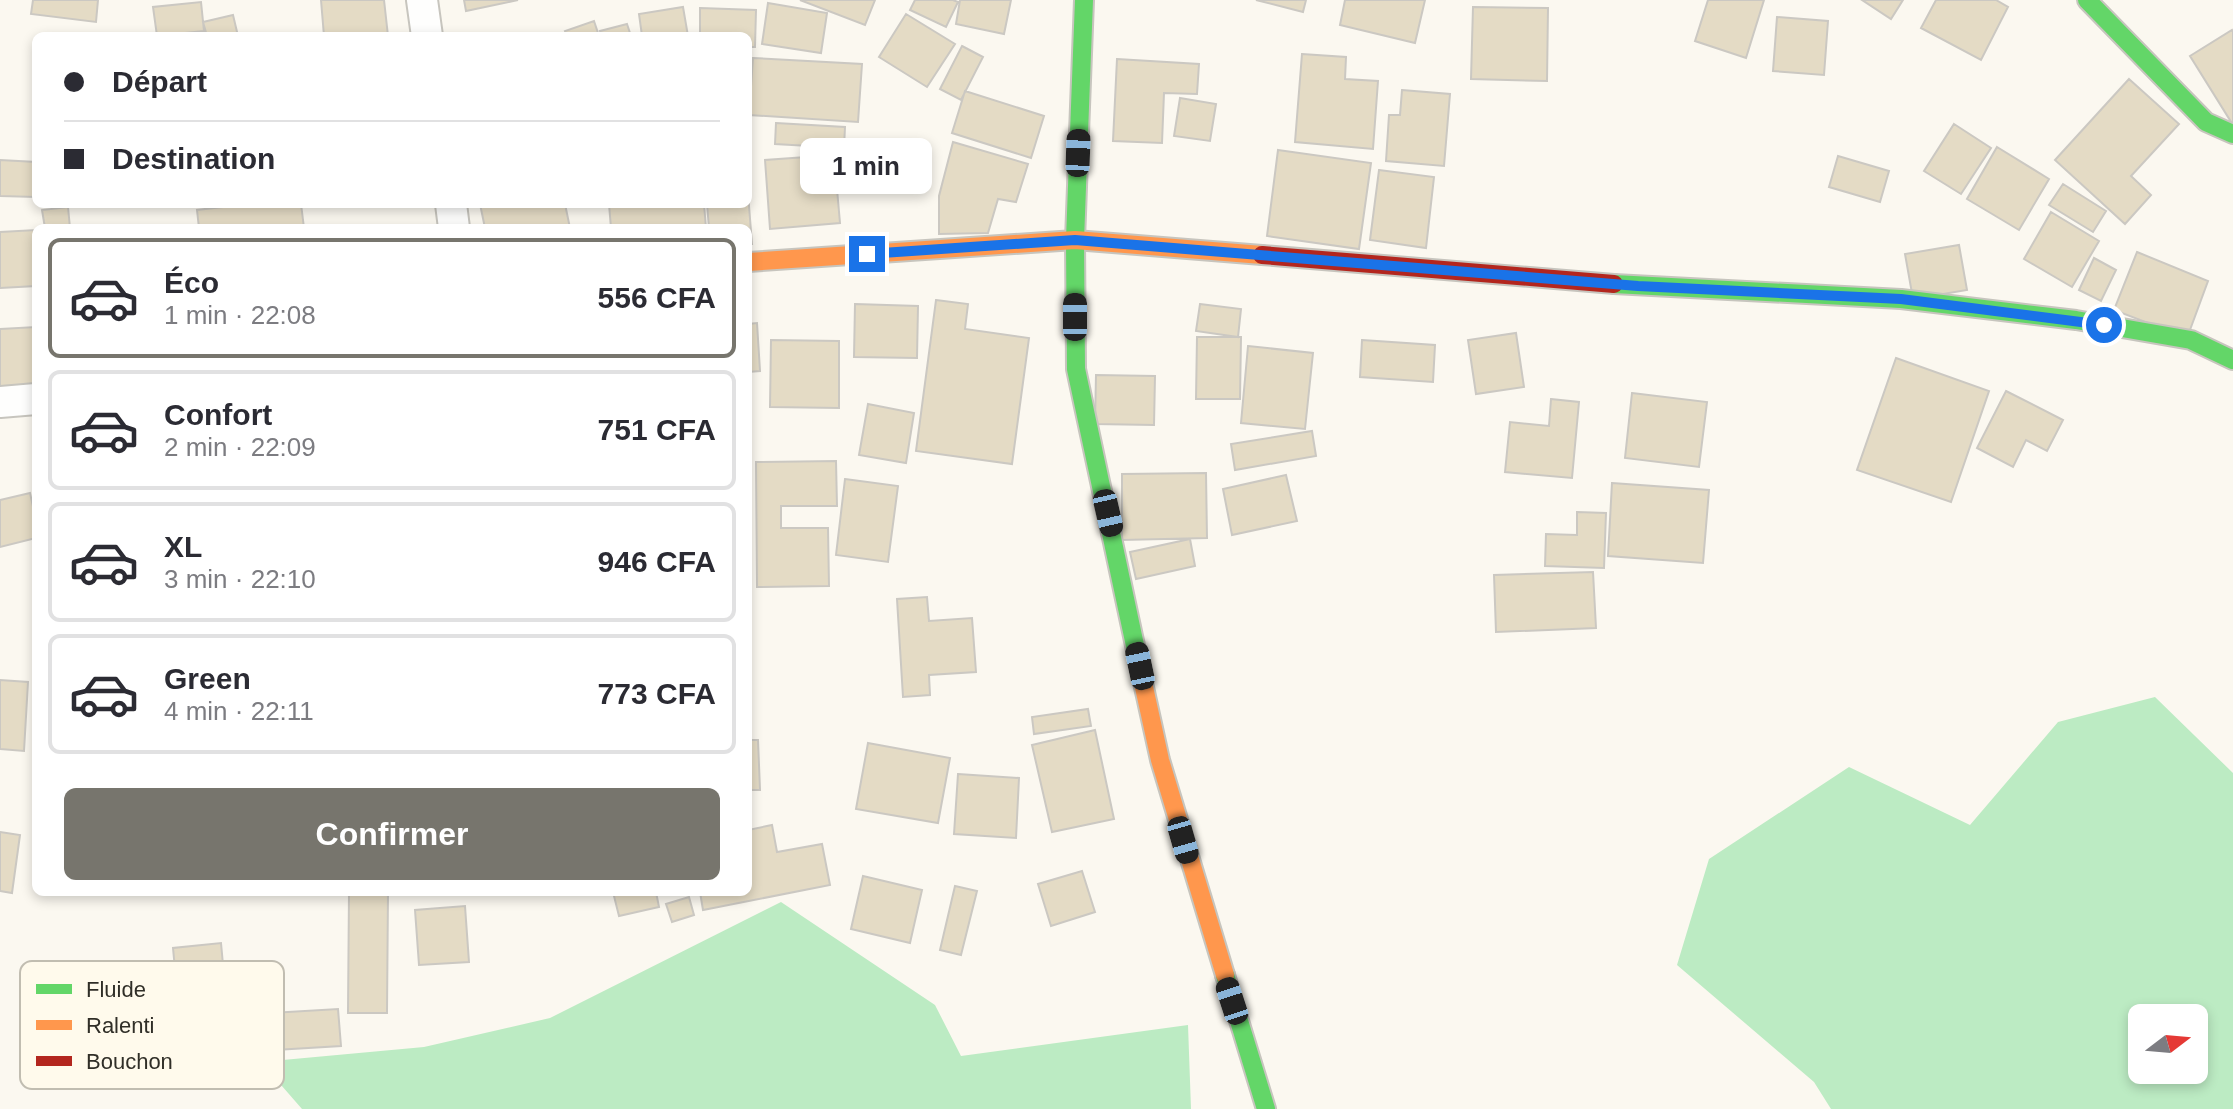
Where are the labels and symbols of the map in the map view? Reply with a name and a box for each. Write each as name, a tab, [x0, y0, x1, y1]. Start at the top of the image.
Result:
car	[1065, 129, 1091, 177]
callout: 1 min	[801, 138, 933, 194]
route end	[849, 236, 885, 272]
car	[1063, 293, 1087, 341]
route start	[2086, 307, 2122, 343]
car	[1091, 487, 1125, 539]
car	[1123, 640, 1157, 692]
car	[1165, 814, 1201, 866]
legend	[20, 961, 284, 1089]
car	[1213, 974, 1251, 1028]
text: Fluide	[86, 977, 146, 1002]
north arrow	[2128, 1004, 2208, 1084]
text: Ralenti	[86, 1013, 154, 1038]
text: Bouchon	[86, 1049, 173, 1074]

